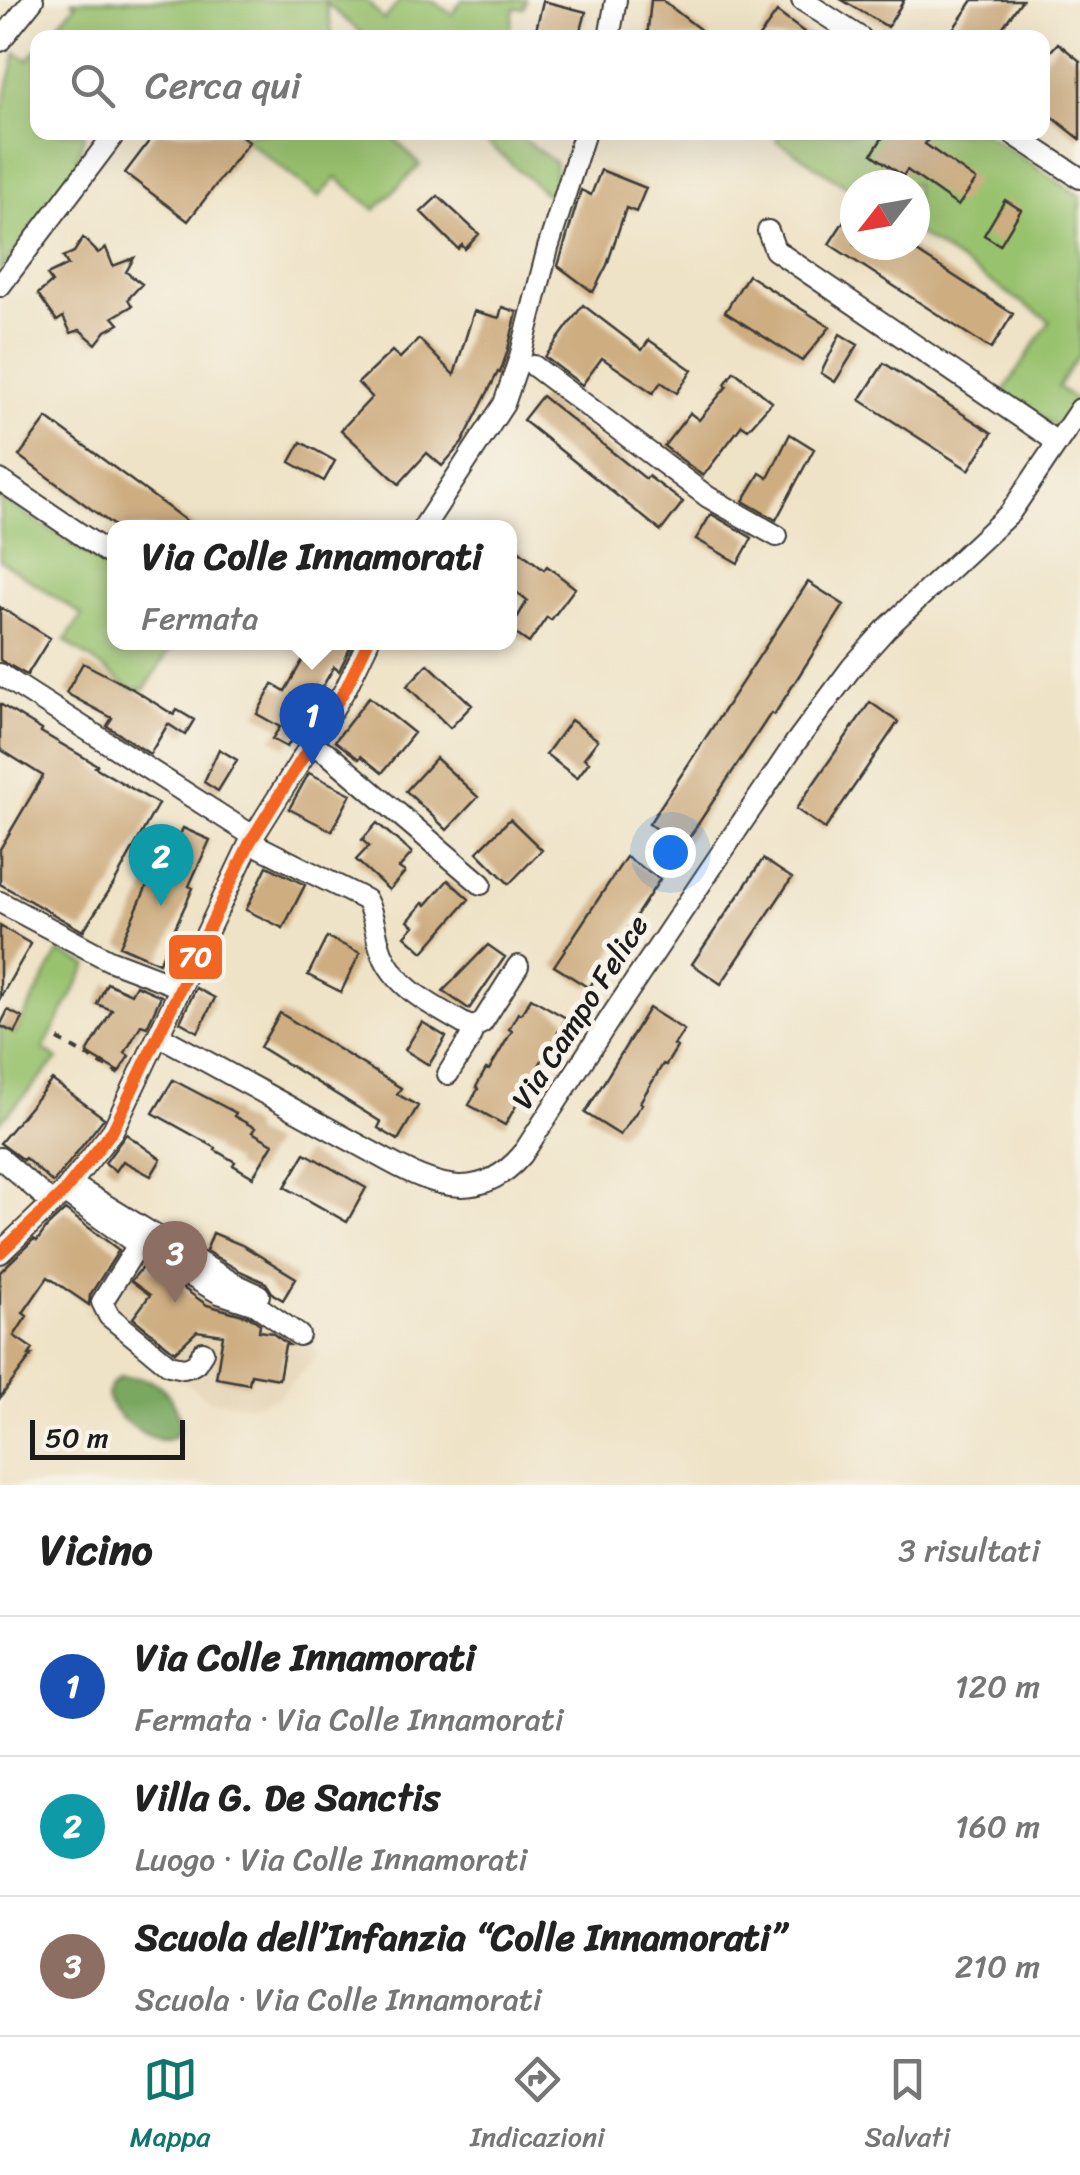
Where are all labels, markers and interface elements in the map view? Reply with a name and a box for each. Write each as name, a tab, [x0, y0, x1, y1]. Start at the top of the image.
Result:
search box	[30, 30, 1050, 140]
text: Cerca qui	[145, 52, 301, 119]
icon: search	[65, 58, 120, 113]
north arrow	[840, 170, 930, 260]
popup	[107, 520, 517, 650]
text: Via Colle Innamorati	[142, 523, 482, 590]
text: Fermata	[142, 590, 258, 647]
pin: 1	[280, 682, 344, 765]
pin: 2	[128, 824, 194, 906]
your location	[645, 827, 696, 878]
street label: Via Campo Felice	[496, 904, 664, 1120]
text: 70	[178, 932, 212, 981]
line badge: 70	[167, 933, 224, 981]
pin: 3	[142, 1220, 208, 1303]
text: 50 m	[45, 1413, 109, 1462]
scale bar	[30, 1415, 185, 1460]
text: Vicino	[40, 1513, 153, 1587]
text: 3 risultati	[898, 1522, 1040, 1579]
text: Via Colle Innamorati	[135, 1624, 476, 1691]
text: 1	[66, 1658, 79, 1715]
text: 120 m	[955, 1658, 1040, 1715]
text: Fermata · Via Colle Innamorati	[135, 1691, 564, 1748]
text: Villa G. De Sanctis	[135, 1764, 440, 1831]
text: 2	[63, 1798, 82, 1855]
text: 160 m	[955, 1798, 1040, 1855]
text: Luogo · Via Colle Innamorati	[135, 1831, 527, 1888]
text: Scuola dell’Infanzia “Colle Innamorati”	[135, 1904, 785, 1971]
text: 3	[64, 1938, 81, 1995]
text: 210 m	[955, 1938, 1040, 1995]
text: Scuola · Via Colle Innamorati	[135, 1971, 542, 2028]
tab: Mappa	[130, 2052, 210, 2161]
tab: Indicazioni	[470, 2052, 605, 2161]
tab: Salvati	[864, 2052, 950, 2161]

